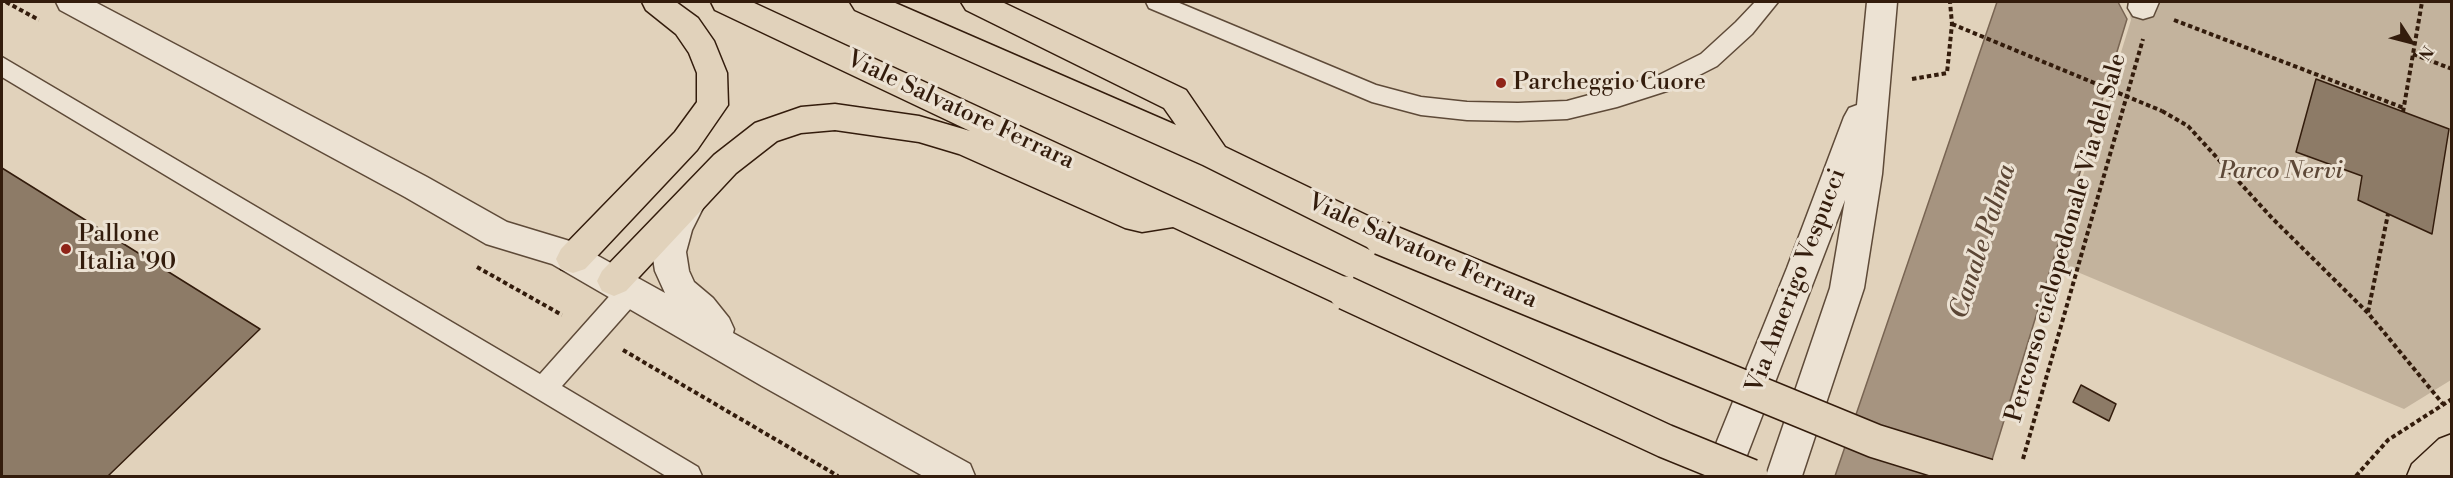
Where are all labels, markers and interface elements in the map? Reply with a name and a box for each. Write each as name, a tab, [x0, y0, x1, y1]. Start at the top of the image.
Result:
north arrow	[2381, 12, 2441, 72]
text: N	[2414, 42, 2437, 64]
street label: Viale Salvatore Ferrara	[841, 46, 1079, 176]
street label: Percorso ciclopedonale Via del Sale	[2001, 50, 2133, 426]
place label: Parcheggio Cuore	[1513, 69, 1706, 97]
marker: Parcheggio Cuore	[1494, 76, 1508, 90]
park label: Parco Nervi	[2219, 158, 2343, 186]
water label: Canale Palma	[1944, 161, 2024, 323]
street label: Via Amerigo Vespucci	[1741, 165, 1853, 397]
street label: Viale Salvatore Ferrara	[1303, 188, 1541, 316]
place label: Pallone Italia '90	[78, 221, 176, 277]
marker: Pallone Italia '90	[59, 242, 73, 256]

